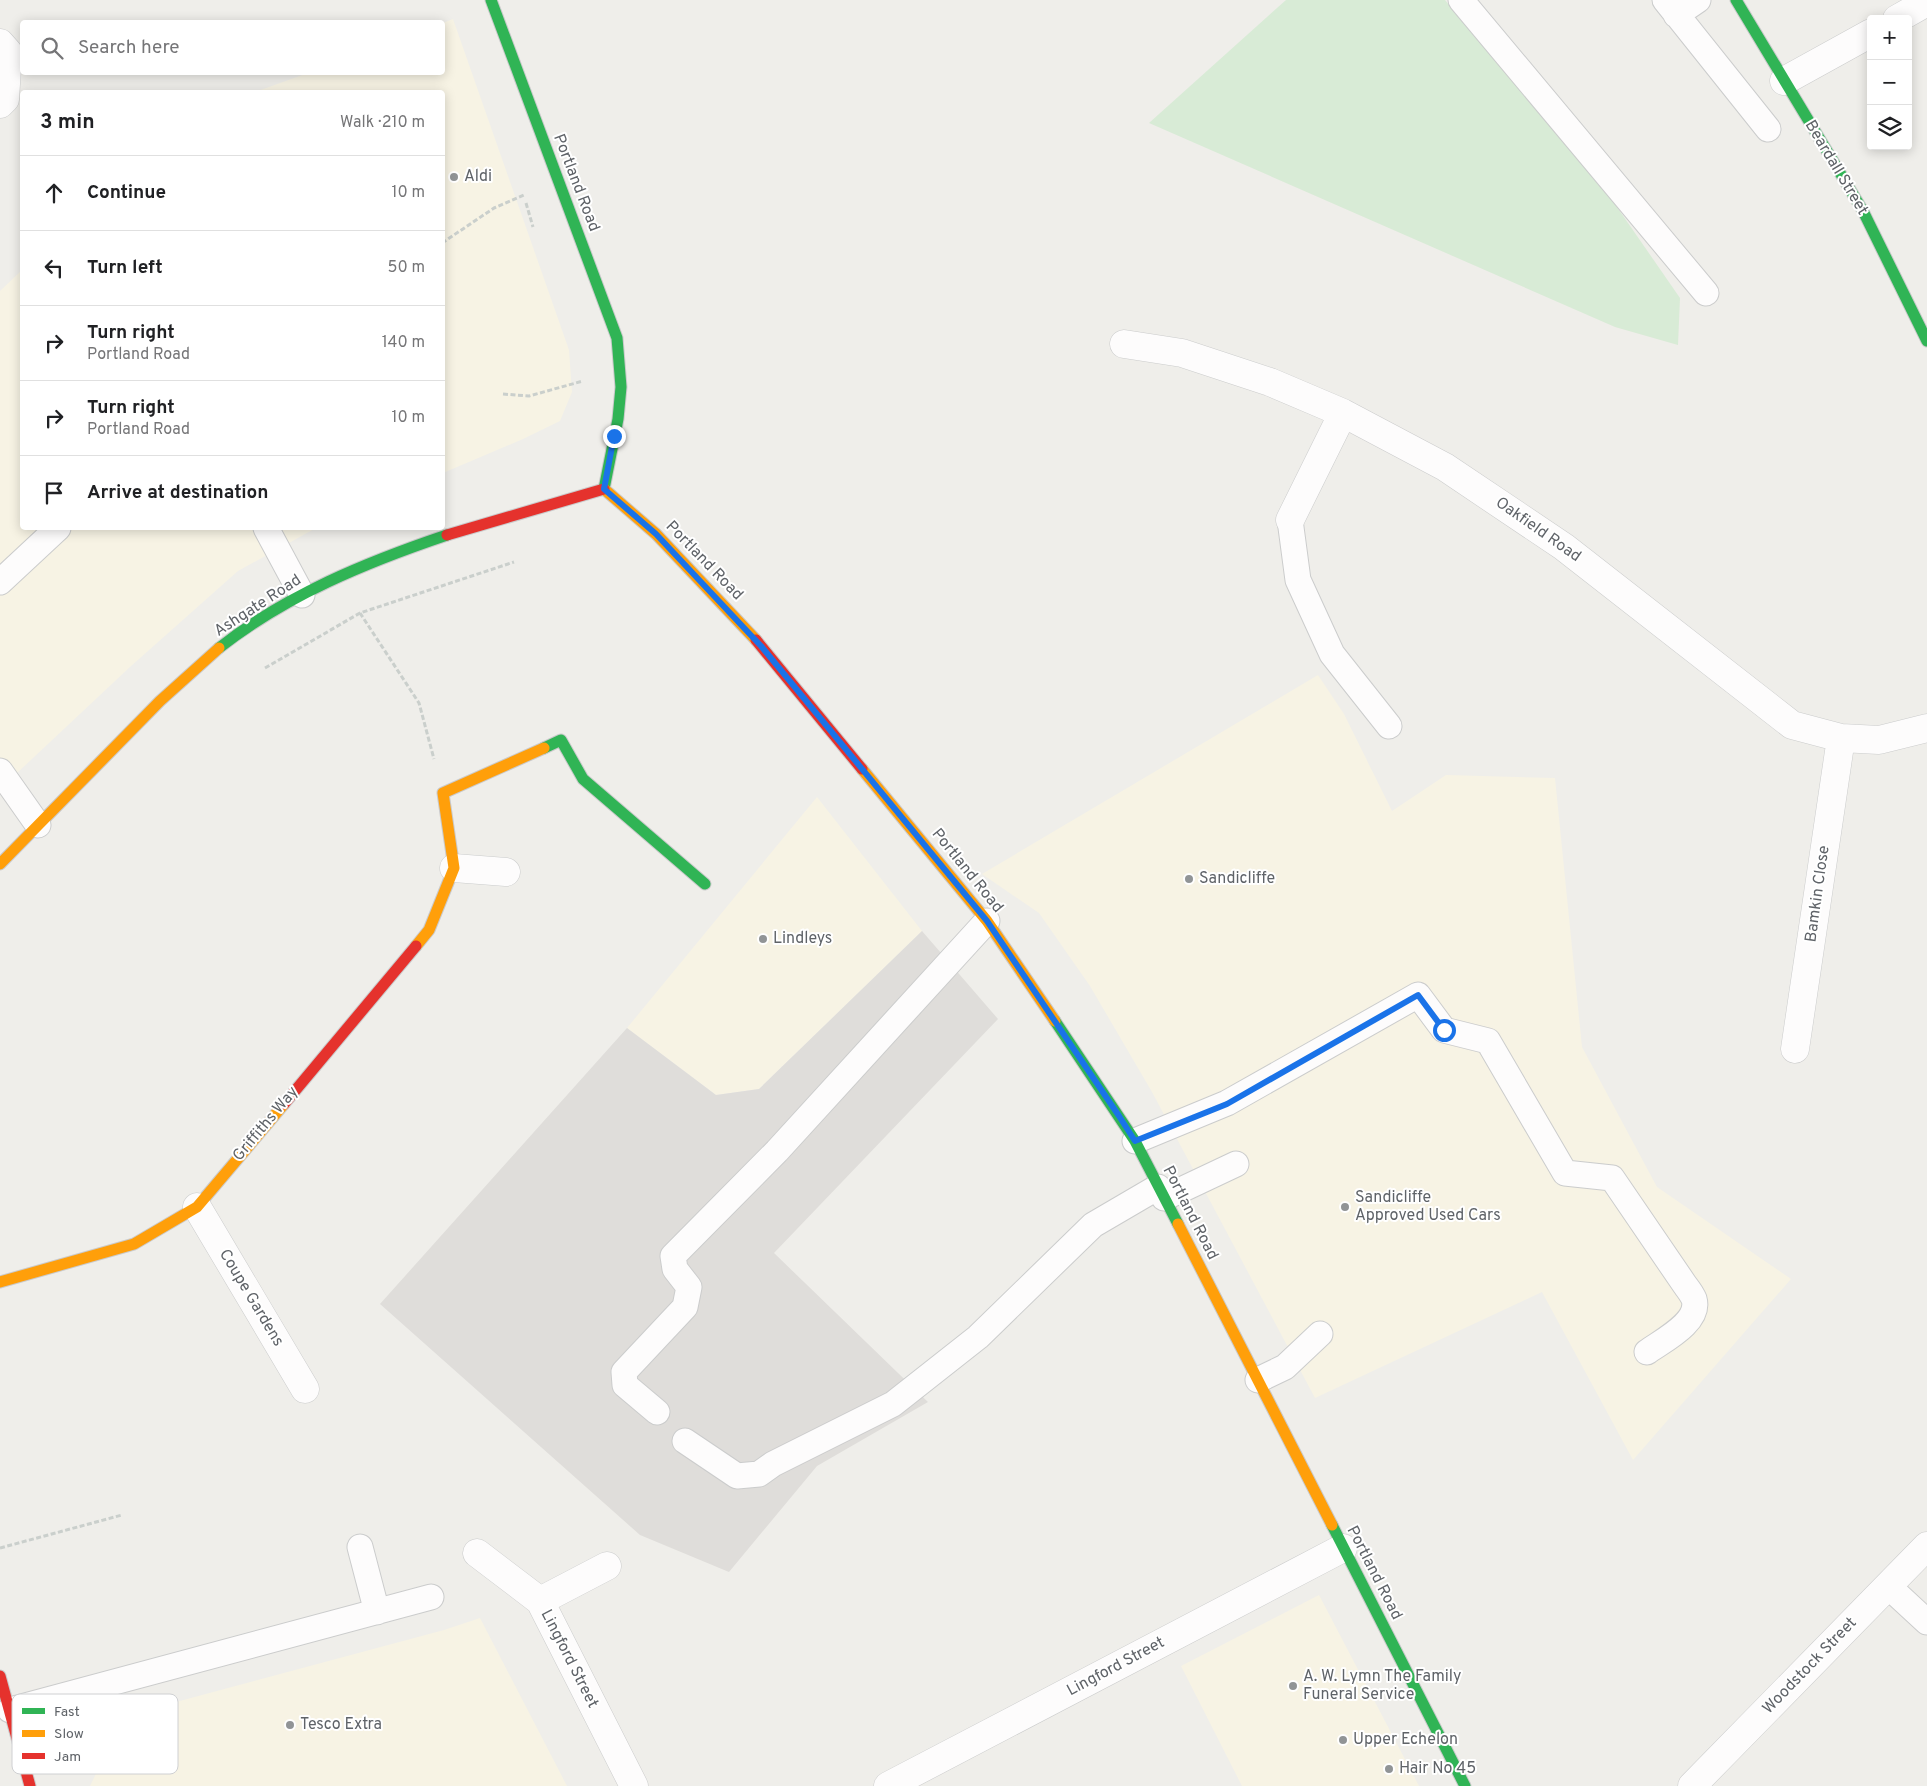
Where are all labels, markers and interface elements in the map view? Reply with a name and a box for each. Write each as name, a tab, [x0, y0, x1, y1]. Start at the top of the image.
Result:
map controls	[1867, 15, 1912, 150]
button: +	[1867, 15, 1912, 60]
search box	[20, 20, 445, 75]
icon: search	[38, 34, 66, 62]
text: Search here	[78, 36, 180, 60]
button: −	[1867, 60, 1912, 105]
button: layers	[1867, 105, 1912, 150]
text: 3 min	[40, 109, 95, 136]
text: Walk · 210 m	[340, 113, 425, 133]
street label: Beardall Street	[1800, 117, 1872, 219]
street label: Portland Road	[548, 131, 604, 235]
place label: Aldi	[464, 167, 492, 187]
marker: Aldi	[448, 171, 460, 183]
icon: ahead	[40, 179, 68, 207]
text: Continue	[87, 181, 166, 205]
text: 10 m	[391, 183, 425, 203]
icon: left	[40, 254, 68, 282]
text: Turn left	[87, 256, 163, 280]
text: 50 m	[388, 258, 425, 278]
text: Turn right	[87, 321, 175, 345]
icon: right	[40, 329, 68, 357]
text: 140 m	[382, 333, 425, 353]
text: Portland Road	[87, 345, 190, 365]
text: Turn right	[87, 396, 175, 420]
icon: right	[40, 404, 68, 432]
text: 10 m	[391, 408, 425, 428]
text: Portland Road	[87, 420, 190, 440]
route end	[603, 425, 626, 448]
icon: arrive	[40, 479, 68, 507]
text: Arrive at destination	[87, 481, 268, 505]
street label: Oakfield Road	[1491, 493, 1585, 567]
street label: Portland Road	[661, 517, 747, 605]
street label: Ashgate Road	[211, 570, 305, 642]
street label: Portland Road	[927, 825, 1007, 917]
street label: Bamkin Close	[1801, 844, 1835, 944]
place label: Sandicliffe	[1199, 869, 1275, 889]
marker: Sandicliffe	[1183, 873, 1195, 885]
place label: Lindleys	[773, 929, 832, 949]
marker: Lindleys	[757, 933, 769, 945]
route start	[1433, 1019, 1456, 1042]
street label: Griffiths Way	[229, 1082, 303, 1166]
street label: Portland Road	[1158, 1163, 1222, 1263]
place label: Sandicliffe Approved Used Cars	[1355, 1188, 1501, 1226]
marker: Sandicliffe Approved Used Cars	[1339, 1201, 1351, 1213]
street label: Coupe Gardens	[214, 1246, 288, 1350]
street label: Portland Road	[1342, 1523, 1406, 1623]
street label: Lingford Street	[536, 1606, 602, 1712]
street label: Woodstock Street	[1759, 1613, 1861, 1719]
street label: Lingford Street	[1064, 1633, 1168, 1701]
place label: A. W. Lymn The Family Funeral Service	[1303, 1667, 1462, 1705]
marker: A. W. Lymn The Family Funeral Service	[1287, 1680, 1299, 1692]
legend	[12, 1694, 178, 1774]
text: Fast	[54, 1704, 80, 1721]
place label: Tesco Extra	[300, 1715, 382, 1735]
marker: Tesco Extra	[284, 1719, 296, 1731]
text: Slow	[54, 1726, 84, 1743]
place label: Upper Echelon	[1353, 1730, 1458, 1750]
marker: Upper Echelon	[1337, 1734, 1349, 1746]
text: Jam	[54, 1749, 81, 1766]
place label: Hair No 45	[1399, 1759, 1476, 1779]
marker: Hair No 45	[1383, 1763, 1395, 1775]

